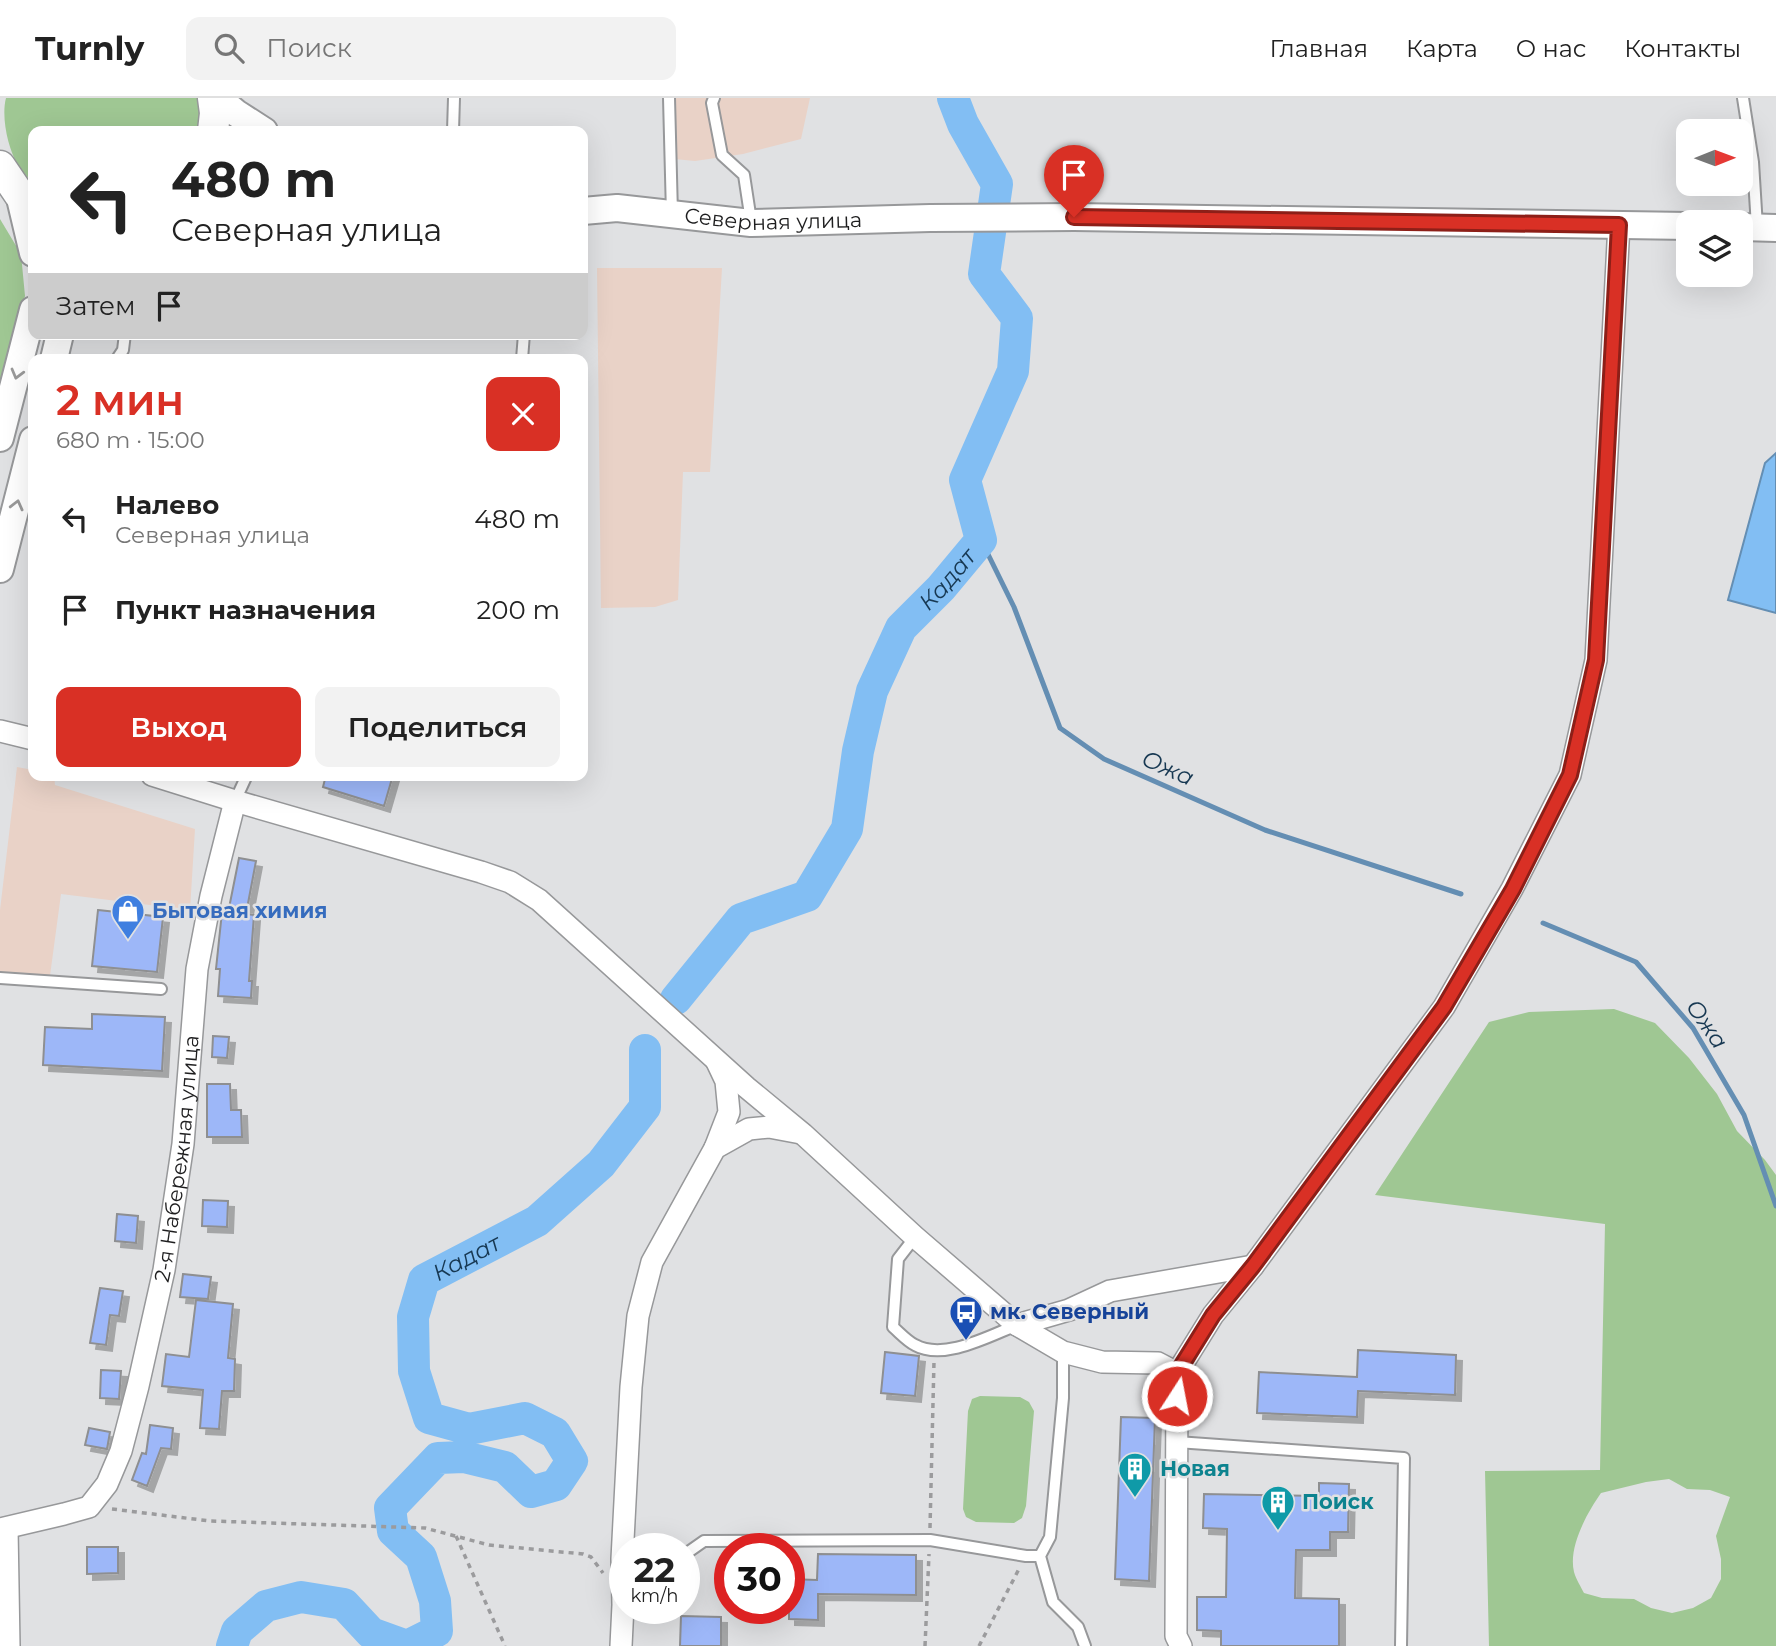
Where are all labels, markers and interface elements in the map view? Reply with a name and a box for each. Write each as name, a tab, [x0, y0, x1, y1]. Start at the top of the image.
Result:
search box	[186, 17, 676, 80]
text: Turnly	[35, 28, 144, 68]
icon: search	[210, 29, 248, 67]
text: Поиск	[266, 32, 352, 64]
text: Главная	[1270, 34, 1368, 63]
text: Карта	[1406, 34, 1478, 63]
text: О нас	[1516, 34, 1586, 63]
text: Контакты	[1624, 34, 1741, 63]
north arrow	[1676, 119, 1754, 196]
map controls	[1676, 119, 1753, 287]
pin	[1044, 145, 1104, 217]
text: 480 m	[171, 150, 336, 209]
icon: left	[56, 154, 147, 245]
icon: arrive	[1055, 156, 1093, 194]
street label: Северная улица	[683, 203, 862, 235]
text: Северная улица	[171, 210, 442, 249]
button: layers	[1676, 210, 1753, 287]
icon: arrive	[150, 287, 188, 325]
text: Затем	[56, 290, 136, 322]
one-way arrow	[11, 368, 25, 380]
text: 2 мин	[56, 374, 184, 426]
button: close	[486, 377, 560, 451]
text: 680 m · 15:00	[56, 426, 205, 454]
text: Налево	[115, 489, 219, 521]
one-way arrow	[9, 499, 23, 511]
icon: left	[56, 500, 94, 538]
text: 480 m	[474, 503, 560, 535]
text: Северная улица	[115, 521, 310, 549]
water label: Кадат	[913, 541, 983, 616]
icon: arrive	[56, 591, 94, 629]
text: Пункт назначения	[115, 594, 376, 626]
text: 200 m	[476, 594, 560, 626]
button: Выход	[56, 687, 301, 767]
button: Поделиться	[315, 687, 560, 767]
water label: Ожа	[1138, 744, 1198, 792]
shop icon: Бытовая химия	[109, 892, 147, 941]
place label: Бытовая химия	[152, 898, 327, 923]
water label: Ожа	[1680, 994, 1734, 1054]
street label: 2-я Набережная улица	[149, 1034, 204, 1284]
water label: Кадат	[428, 1228, 507, 1287]
bus stop icon: мк. Северный	[947, 1293, 985, 1342]
place label: мк. Северный	[990, 1299, 1149, 1324]
position arrow	[1140, 1359, 1214, 1433]
building icon: Новая	[1116, 1450, 1154, 1499]
place label: Новая	[1160, 1456, 1230, 1481]
building icon: Поиск	[1259, 1483, 1297, 1532]
place label: Поиск	[1302, 1489, 1374, 1514]
speed limit sign: 30	[714, 1533, 805, 1624]
text: 22	[634, 1548, 675, 1591]
text: km/h	[630, 1585, 679, 1607]

